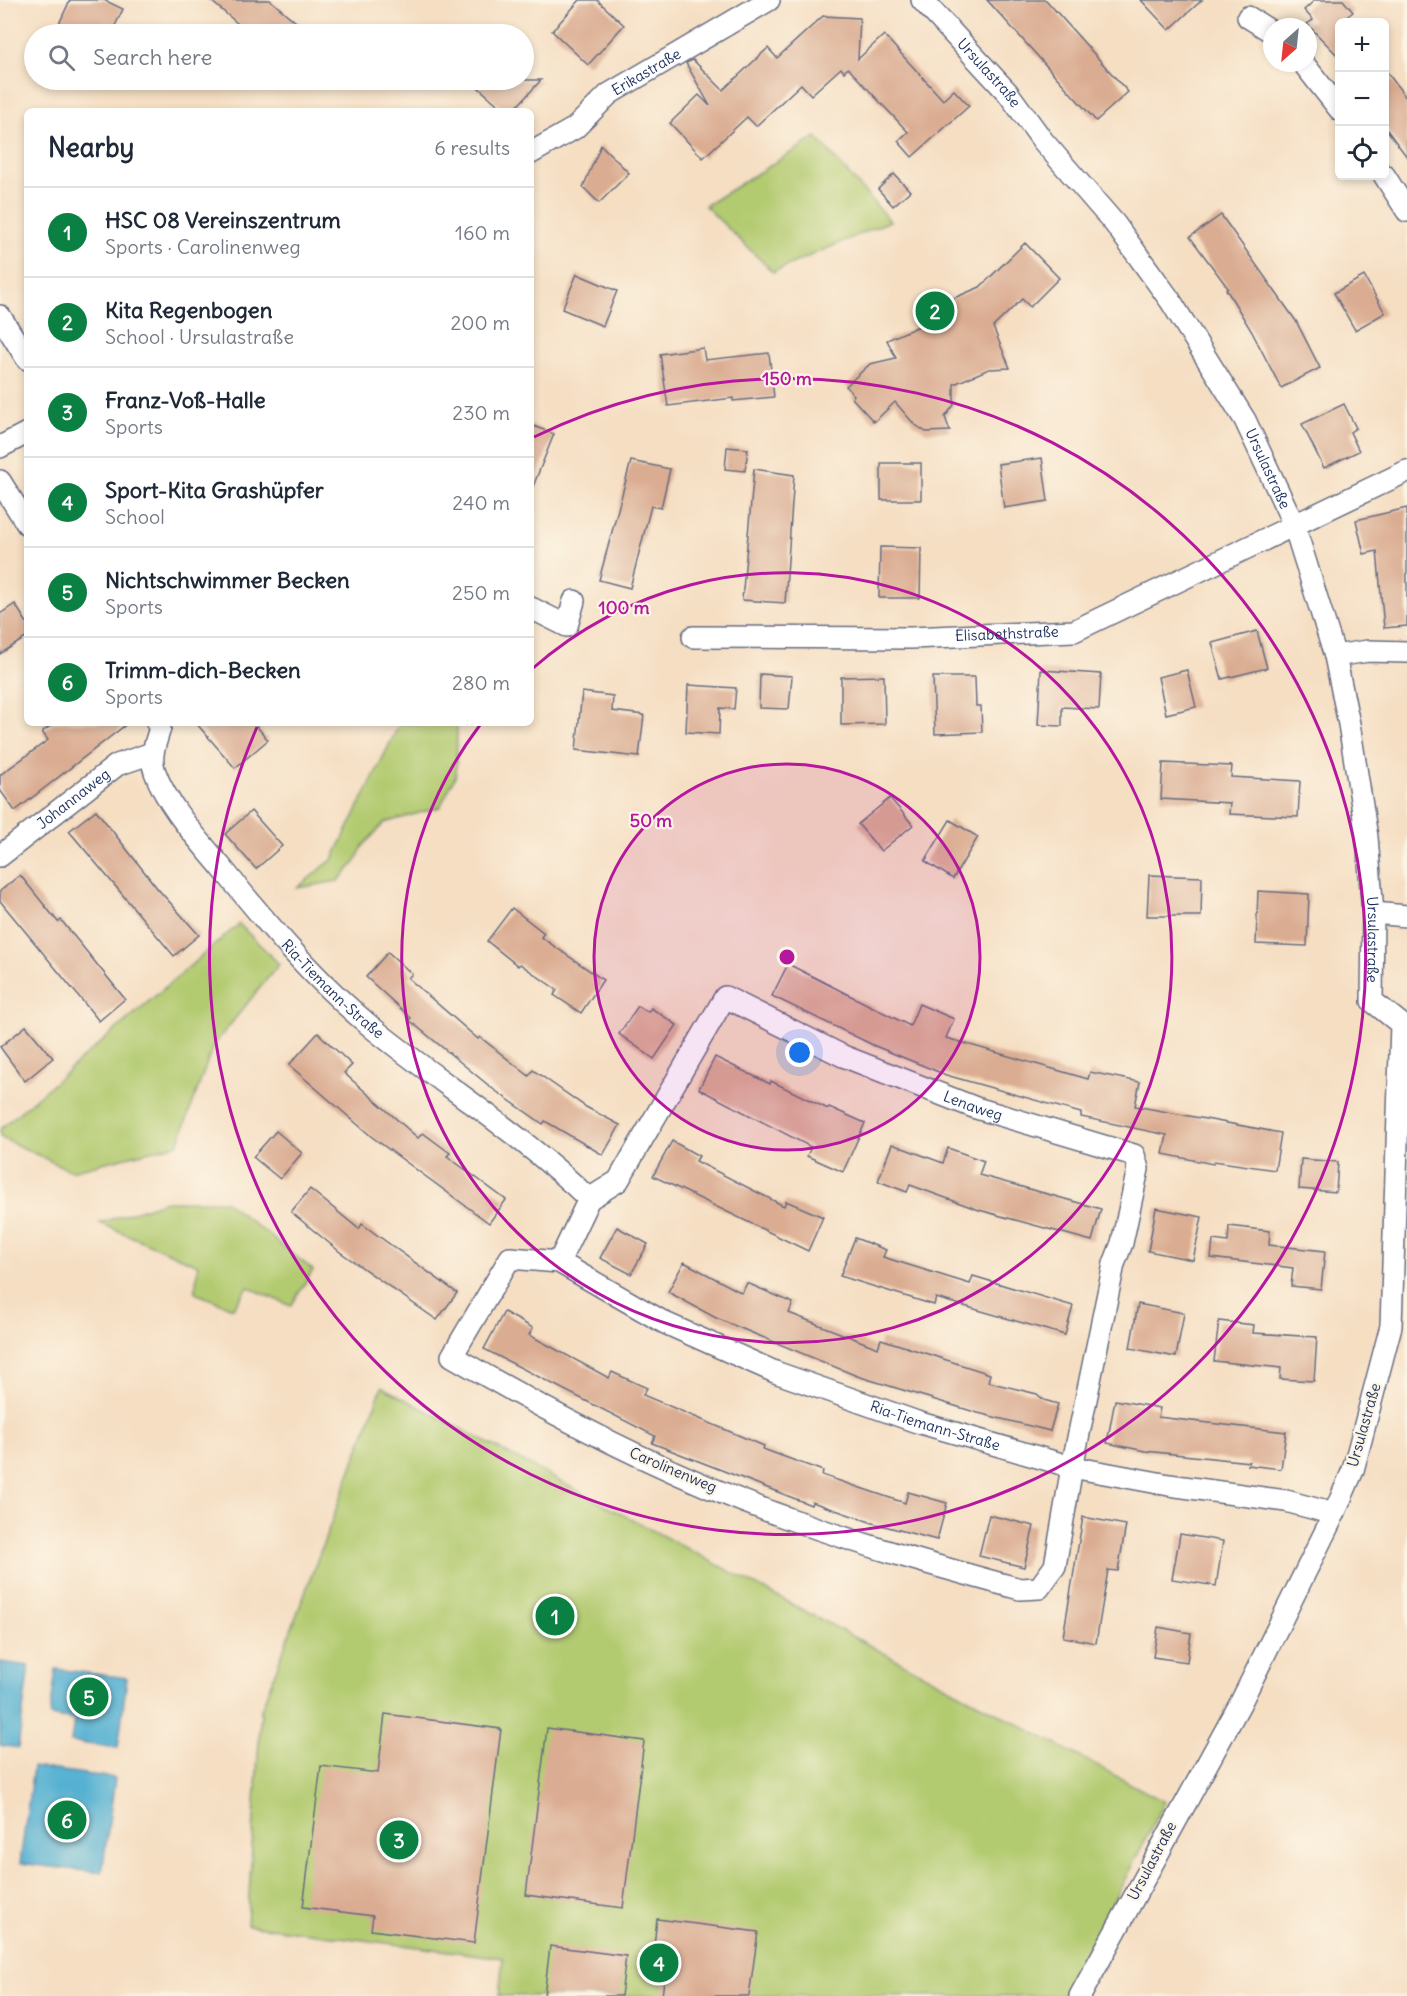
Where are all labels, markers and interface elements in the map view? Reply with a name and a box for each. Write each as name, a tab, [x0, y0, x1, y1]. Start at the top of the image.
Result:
north arrow	[1263, 18, 1317, 72]
map controls	[1335, 18, 1389, 180]
button: +	[1335, 18, 1389, 72]
search box	[24, 24, 534, 90]
street label: Ursulastraße	[953, 34, 1025, 111]
icon: search	[45, 41, 78, 74]
text: Search here	[93, 43, 212, 71]
street label: Erikastraße	[608, 44, 684, 99]
button: −	[1335, 72, 1389, 126]
button: locate	[1335, 126, 1389, 180]
text: Nearby	[48, 131, 134, 164]
text: 6 results	[434, 135, 510, 160]
text: HSC 08 Vereinszentrum	[105, 206, 341, 234]
text: 1	[64, 220, 71, 245]
text: 160 m	[455, 220, 510, 245]
text: Sports · Carolinenweg	[105, 234, 301, 259]
pin: 2	[916, 288, 954, 334]
text: Kita Regenbogen	[105, 296, 272, 324]
text: 2	[62, 310, 73, 335]
text: 200 m	[450, 310, 510, 335]
text: School · Ursulastraße	[105, 324, 294, 349]
text: 150 m	[762, 367, 812, 390]
text: Franz-Voß-Halle	[105, 386, 266, 414]
text: 3	[62, 400, 73, 425]
text: 230 m	[452, 400, 510, 425]
text: Sports	[105, 414, 163, 439]
street label: Ursulastraße	[1241, 425, 1295, 512]
text: Sport-Kita Grashüpfer	[105, 476, 324, 504]
text: 4	[62, 490, 73, 515]
text: 240 m	[452, 490, 510, 515]
text: School	[105, 504, 165, 529]
text: Nichtschwimmer Becken	[105, 566, 350, 594]
text: 5	[62, 580, 73, 605]
text: 250 m	[452, 580, 510, 605]
text: Sports	[105, 594, 163, 619]
text: 100 m	[599, 596, 650, 619]
street label: Elisabethstraße	[955, 622, 1059, 645]
text: Trimm-dich-Becken	[105, 656, 301, 684]
text: 6	[62, 670, 73, 695]
text: 280 m	[452, 670, 510, 695]
text: Sports	[105, 684, 163, 709]
street label: Johannaweg	[33, 764, 113, 833]
text: 50 m	[630, 809, 672, 832]
street label: Ursulastraße	[1363, 896, 1383, 983]
street label: Ria-Tiemann-Straße	[278, 935, 388, 1042]
centre of rings	[777, 947, 797, 967]
your location	[785, 1038, 814, 1067]
street label: Lenaweg	[941, 1086, 1005, 1124]
street label: Ursulastraße	[1342, 1381, 1385, 1469]
street label: Ria-Tiemann-Straße	[868, 1396, 1002, 1455]
street label: Carolinenweg	[627, 1443, 720, 1496]
pin: 1	[536, 1594, 574, 1638]
pin: 5	[70, 1674, 109, 1720]
pin: 6	[48, 1798, 86, 1842]
pin: 3	[380, 1818, 418, 1862]
street label: Ursulastraße	[1123, 1818, 1180, 1903]
pin: 4	[640, 1940, 678, 1986]

